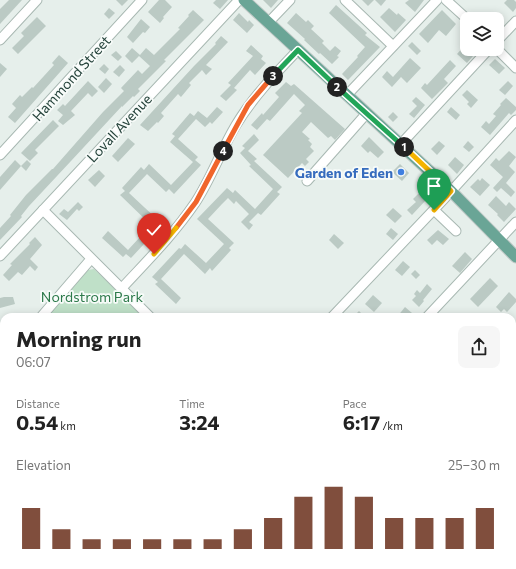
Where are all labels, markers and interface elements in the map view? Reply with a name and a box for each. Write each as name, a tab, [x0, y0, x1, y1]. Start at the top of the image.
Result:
map controls	[460, 12, 504, 56]
button: layers	[460, 12, 504, 56]
street label: Hammond Street	[28, 32, 114, 124]
pin: 3	[263, 66, 283, 86]
text: 3	[270, 69, 276, 82]
pin: 2	[327, 77, 347, 97]
text: 2	[334, 80, 340, 93]
street label: Lovall Avenue	[83, 90, 155, 166]
pin: 1	[394, 137, 414, 157]
text: 1	[402, 140, 406, 153]
pin: 4	[213, 141, 233, 161]
text: 4	[220, 144, 226, 157]
place label: Garden of Eden	[295, 164, 393, 181]
marker: Garden of Eden	[396, 167, 406, 177]
pin	[417, 169, 451, 210]
icon: arrive	[423, 175, 445, 197]
pin	[137, 213, 171, 254]
icon: check	[143, 219, 165, 241]
park label: Nordstrom Park	[41, 288, 144, 305]
text: Morning run	[16, 325, 142, 352]
button: share	[458, 326, 500, 368]
text: 06:07	[16, 354, 51, 370]
text: Distance	[16, 397, 60, 410]
text: Time	[179, 397, 205, 410]
text: Pace	[343, 397, 367, 410]
text: 0.54	[16, 410, 58, 434]
text: 3:24	[179, 410, 220, 434]
text: 6:17	[343, 410, 380, 434]
text: km	[58, 419, 76, 432]
text: /km	[380, 419, 403, 432]
text: Elevation	[16, 457, 71, 473]
text: 25–30 m	[448, 457, 500, 473]

